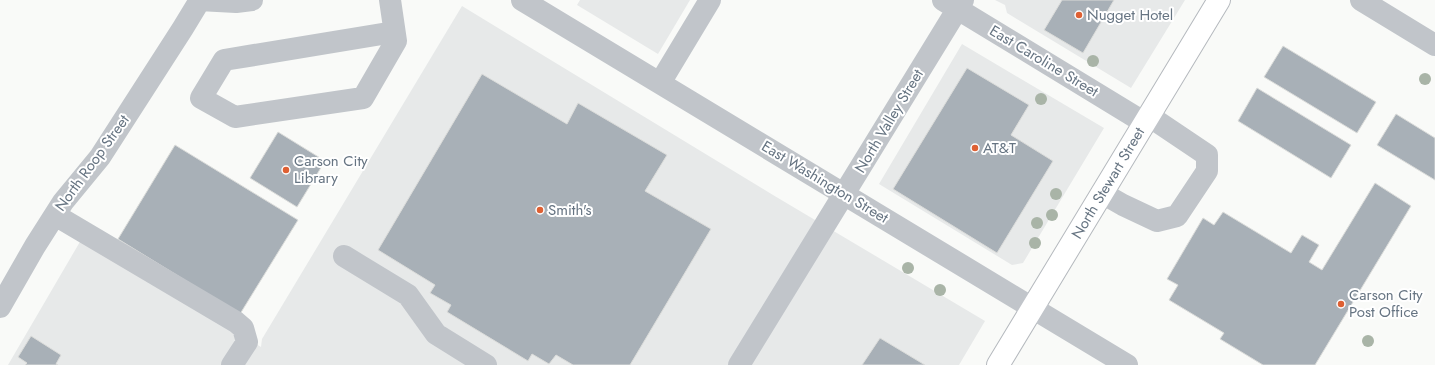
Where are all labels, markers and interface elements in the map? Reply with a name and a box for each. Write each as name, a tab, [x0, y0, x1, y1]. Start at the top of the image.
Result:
place label: Nugget Hotel	[1087, 4, 1173, 26]
marker: Nugget Hotel	[1074, 10, 1084, 20]
street label: East Caroline Street	[985, 20, 1103, 102]
street label: North Valley Street	[849, 64, 929, 177]
street label: North Roop Street	[49, 110, 135, 216]
street label: North Stewart Street	[1066, 123, 1150, 243]
street label: East Washington Street	[757, 135, 893, 229]
place label: AT&T	[983, 137, 1016, 159]
marker: AT&T	[970, 143, 980, 153]
place label: Carson City Library	[294, 150, 368, 189]
marker: Carson City Library	[281, 165, 291, 175]
place label: Smith's	[548, 199, 592, 221]
marker: Smith's	[535, 205, 545, 215]
place label: Carson City Post Office	[1349, 284, 1423, 323]
marker: Carson City Post Office	[1336, 299, 1346, 309]

